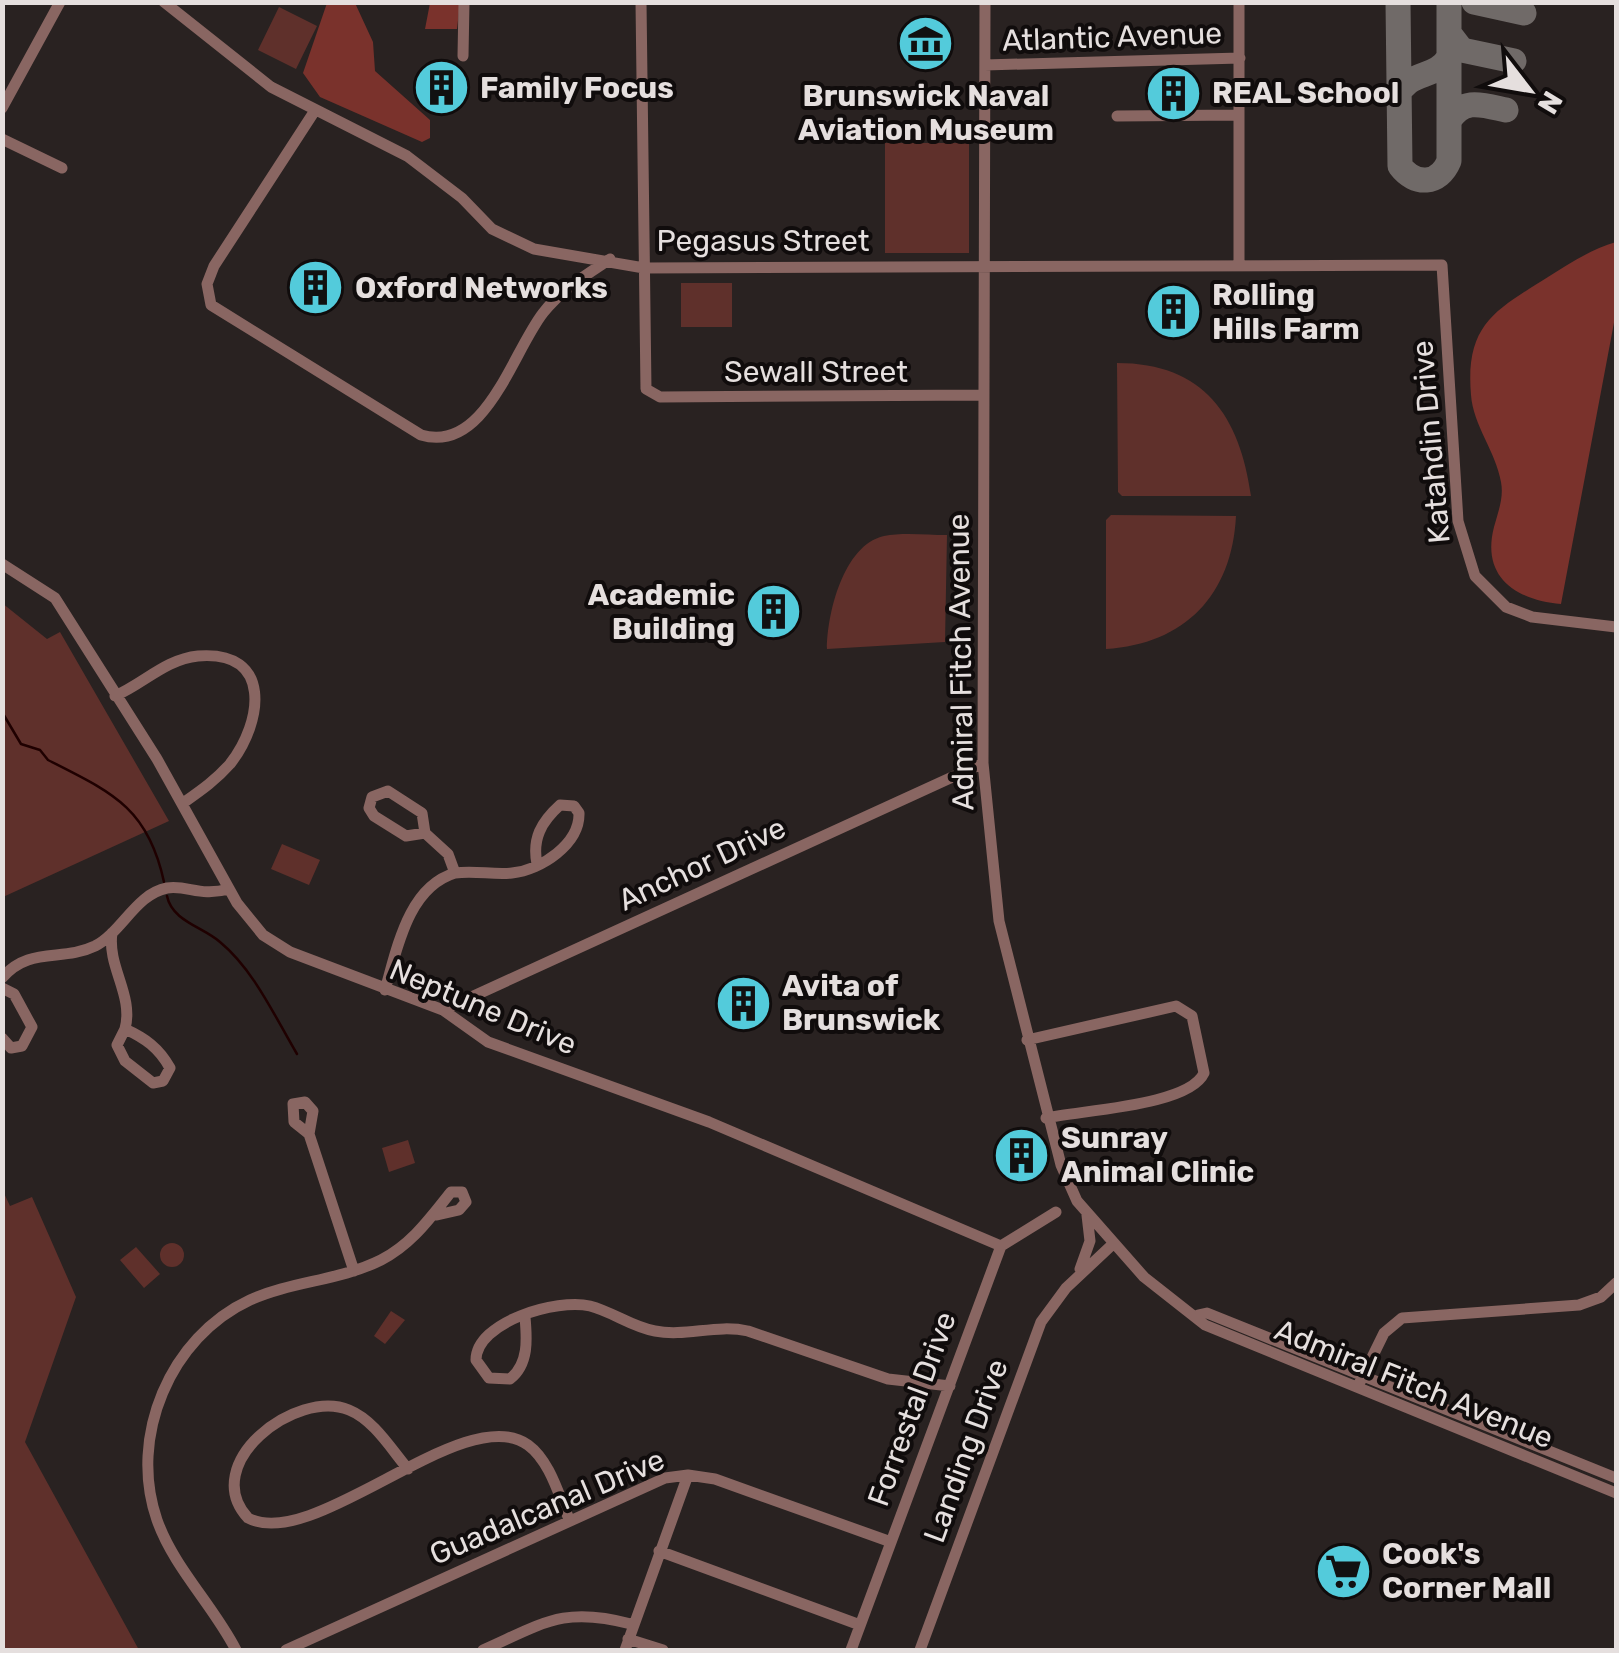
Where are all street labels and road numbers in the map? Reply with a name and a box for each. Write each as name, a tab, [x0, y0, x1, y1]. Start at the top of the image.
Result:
street label: Atlantic Avenue	[1001, 15, 1223, 59]
street label: Pegasus Street	[656, 223, 870, 259]
street label: Katahdin Drive	[1404, 339, 1458, 545]
street label: Sewall Street	[724, 354, 908, 390]
street label: Admiral Fitch Avenue	[940, 513, 982, 811]
street label: Anchor Drive	[613, 810, 791, 918]
street label: Neptune Drive	[384, 951, 582, 1063]
street label: Forrestal Drive	[860, 1307, 964, 1511]
street label: Admiral Fitch Avenue	[1270, 1312, 1558, 1456]
street label: Landing Drive	[916, 1354, 1016, 1548]
street label: Guadalcanal Drive	[424, 1441, 670, 1573]

